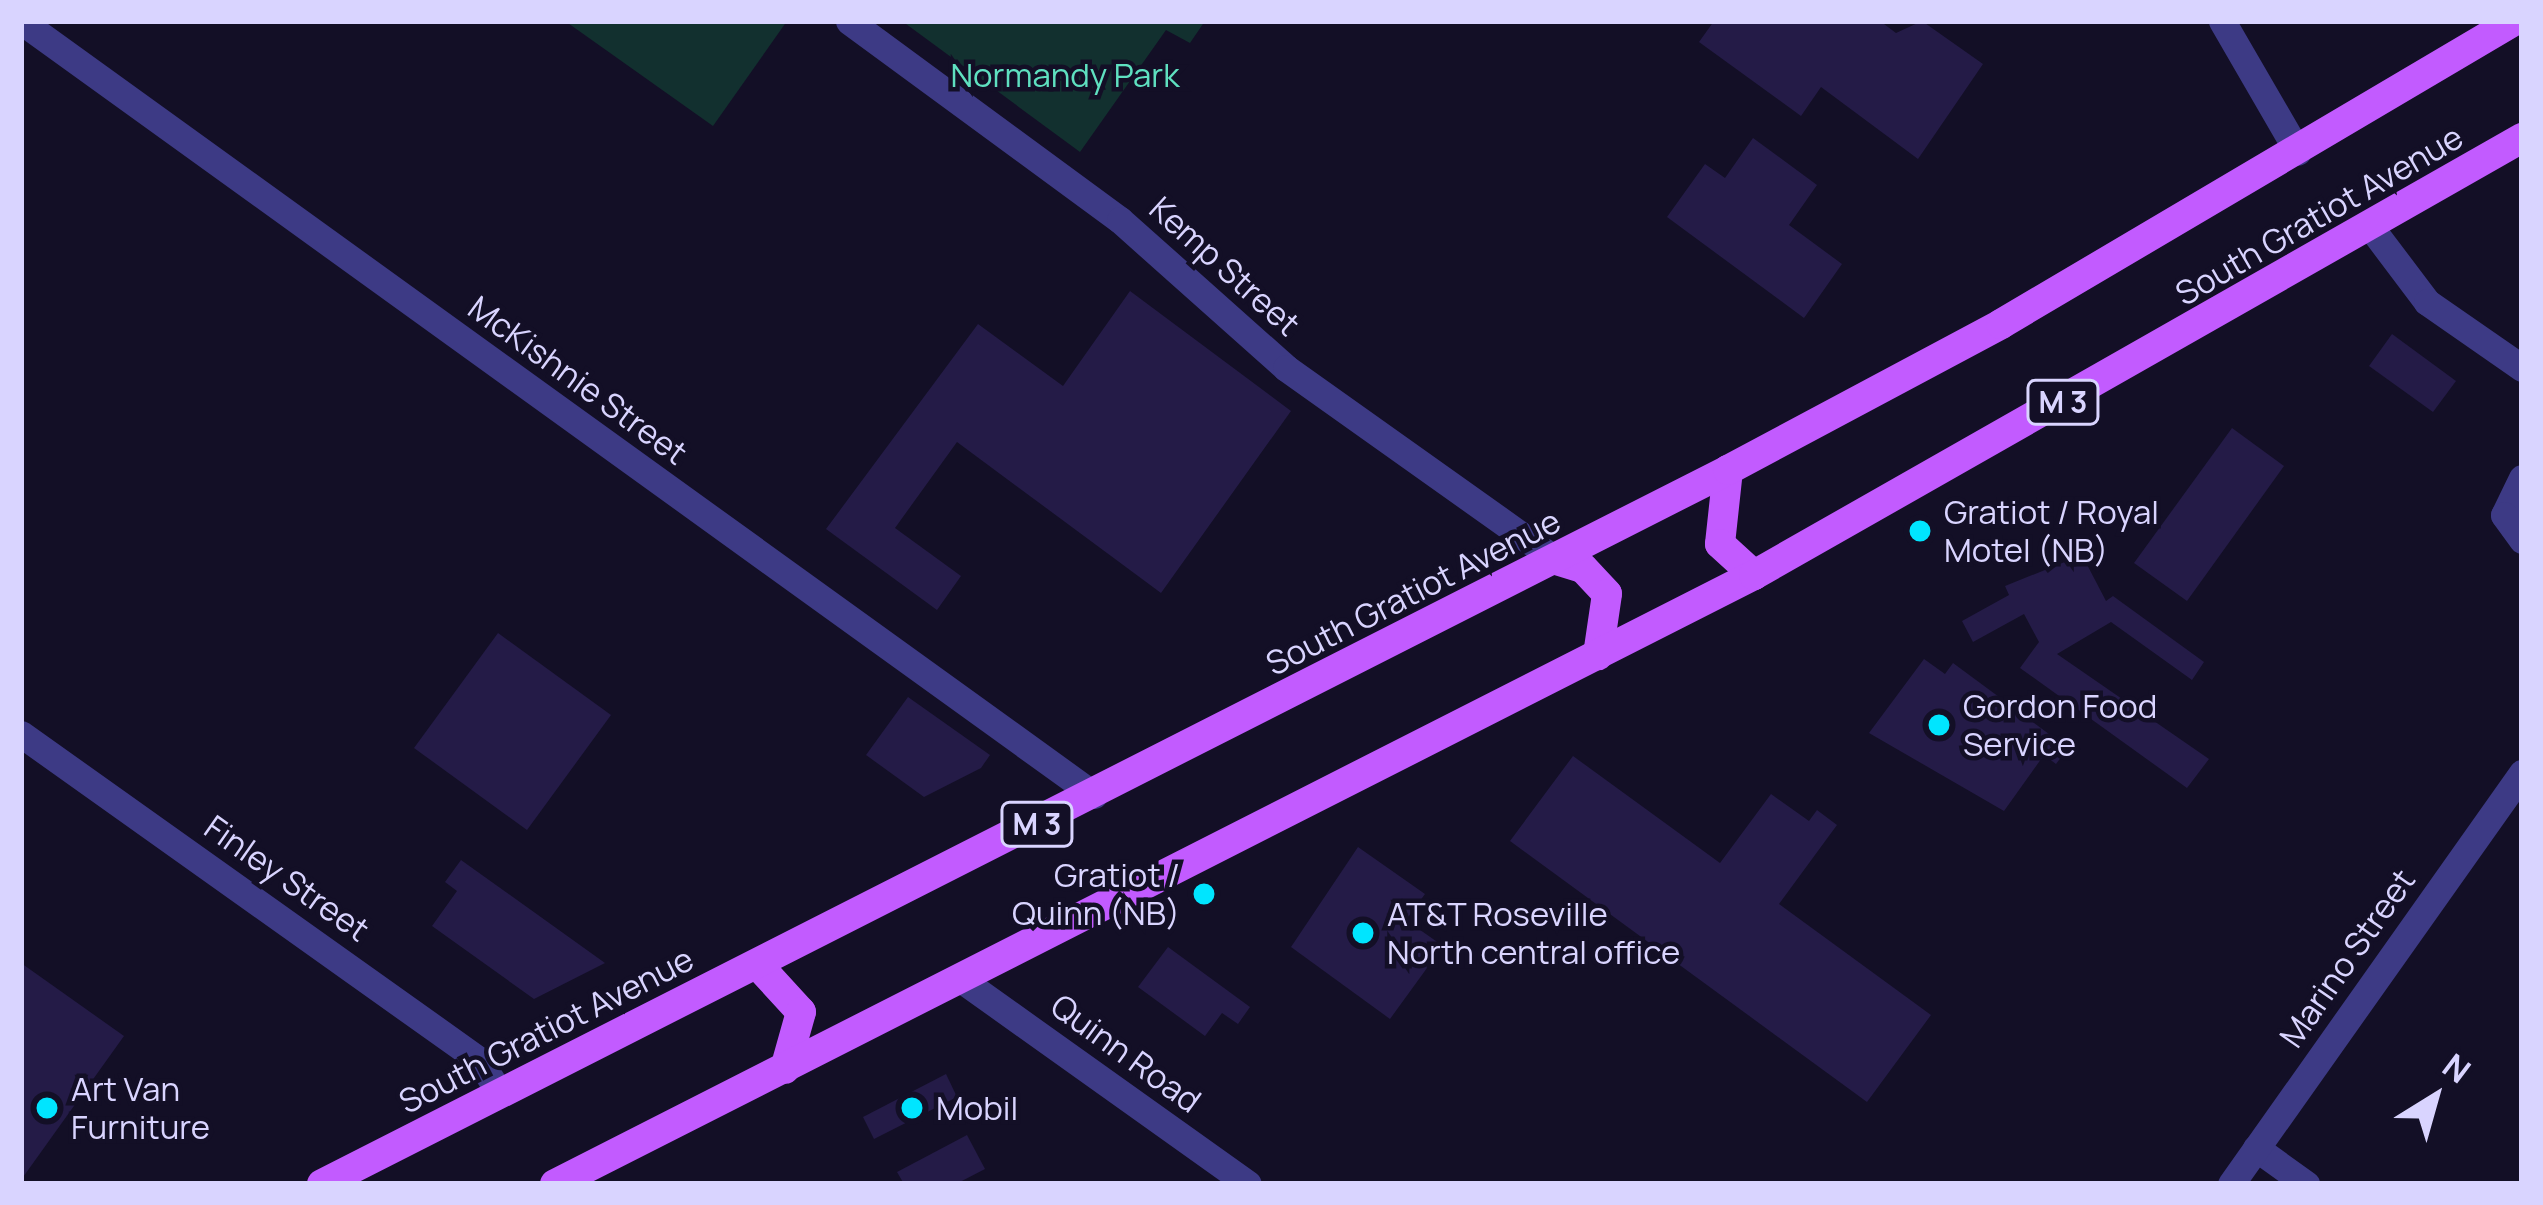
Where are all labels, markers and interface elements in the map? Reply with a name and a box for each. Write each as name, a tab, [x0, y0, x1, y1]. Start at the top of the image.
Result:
park label: Normandy Park	[950, 55, 1180, 95]
street label: South Gratiot Avenue	[2168, 117, 2470, 313]
street label: Kemp Street	[1142, 188, 1308, 344]
street label: McKishnie Street	[461, 287, 695, 473]
road number: M 3	[2024, 378, 2102, 426]
place label: Gratiot / Royal Motel (NB)	[1944, 492, 2159, 570]
street label: South Gratiot Avenue	[1259, 501, 1567, 683]
marker: Gratiot / Royal Motel (NB)	[1907, 518, 1933, 544]
place label: Gordon Food Service	[1963, 686, 2157, 764]
marker: Gordon Food Service	[1926, 712, 1952, 738]
road number: M 3	[998, 800, 1076, 848]
street label: Finley Street	[197, 807, 377, 949]
place label: Gratiot / Quinn (NB)	[1012, 855, 1180, 933]
street label: Marino Street	[2271, 861, 2423, 1055]
marker: Gratiot / Quinn (NB)	[1191, 881, 1217, 907]
place label: AT&T Roseville North central office	[1387, 894, 1680, 972]
marker: AT&T Roseville North central office	[1350, 920, 1376, 946]
street label: South Gratiot Avenue	[392, 939, 700, 1121]
street label: Quinn Road	[1043, 985, 1209, 1121]
north arrow	[2375, 1037, 2495, 1157]
text: N	[2434, 1043, 2480, 1093]
place label: Art Van Furniture	[71, 1069, 210, 1147]
place label: Mobil	[936, 1088, 1018, 1128]
marker: Art Van Furniture	[34, 1095, 60, 1121]
marker: Mobil	[899, 1095, 925, 1121]

